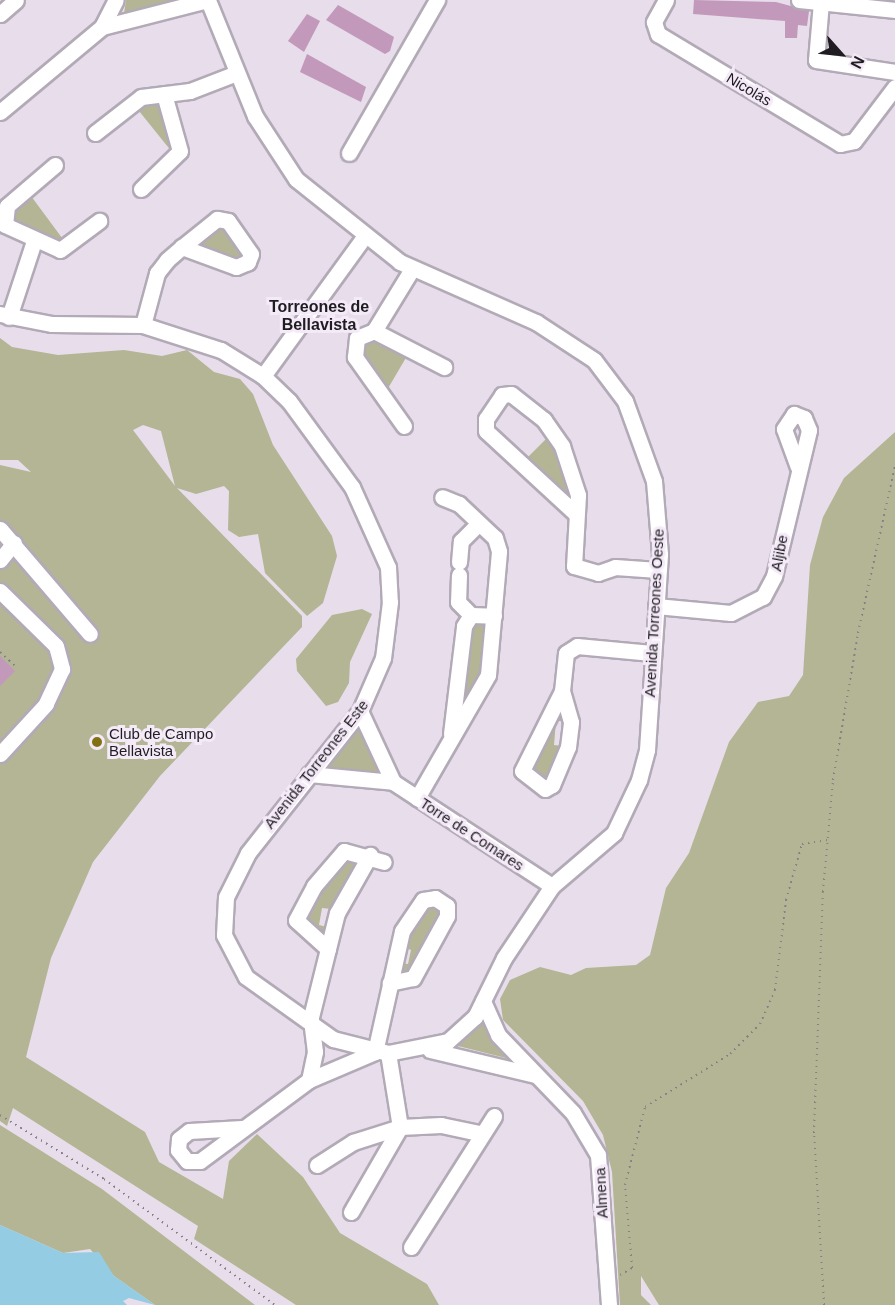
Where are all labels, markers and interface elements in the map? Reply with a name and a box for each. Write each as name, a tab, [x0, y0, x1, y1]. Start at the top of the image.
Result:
north arrow	[811, 24, 871, 84]
text: N	[847, 53, 868, 71]
street label: Nicolás	[723, 69, 775, 109]
district label: Torreones de Bellavista	[269, 297, 369, 335]
street label: Avenida Torreones Oeste	[641, 528, 667, 698]
street label: Aljibe	[767, 533, 791, 573]
street label: Avenida Torreones Este	[260, 696, 372, 832]
place label: Club de Campo Bellavista	[109, 724, 213, 759]
marker: Club de Campo Bellavista	[90, 735, 104, 749]
street label: Torre de Comares	[417, 794, 527, 874]
street label: Almena	[591, 1167, 611, 1219]

